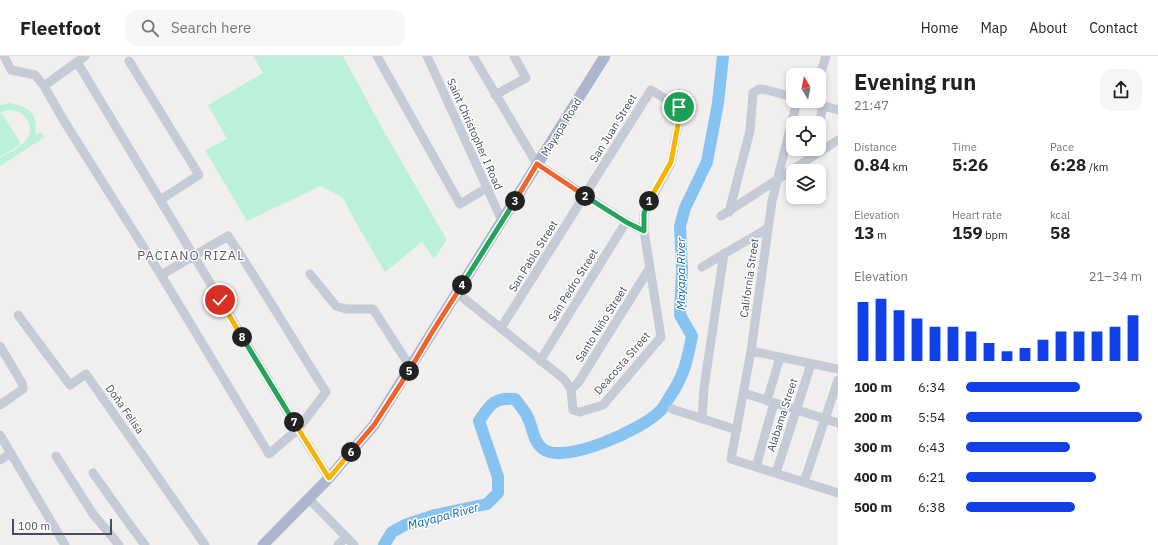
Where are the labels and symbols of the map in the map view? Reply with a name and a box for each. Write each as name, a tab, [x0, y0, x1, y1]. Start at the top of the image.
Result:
north arrow	[786, 68, 826, 108]
street label: Saint Christopher I Road	[444, 76, 506, 192]
pin	[662, 90, 696, 124]
street label: San Juan Street	[586, 91, 640, 165]
street label: Mayapa Road	[538, 95, 584, 159]
pin: 2	[575, 186, 595, 206]
pin: 3	[505, 191, 525, 211]
pin: 1	[639, 191, 659, 211]
street label: San Pablo Street	[505, 217, 561, 294]
water label: Mayapa River	[673, 237, 688, 310]
street label: California Street	[737, 237, 762, 318]
street label: San Pedro Street	[545, 246, 601, 324]
district label: PACIANO RIZAL	[137, 247, 245, 264]
pin: 4	[452, 275, 472, 295]
pin	[203, 283, 237, 317]
street label: Santo Niño Street	[572, 283, 630, 365]
pin: 8	[232, 327, 252, 347]
street label: Deacosta Street	[591, 329, 653, 397]
pin: 5	[399, 361, 419, 381]
street label: Alabama Street	[764, 376, 801, 454]
street label: Doña Felisa	[103, 382, 147, 437]
pin: 7	[284, 412, 304, 432]
pin: 6	[341, 442, 361, 462]
water label: Mayapa River	[406, 499, 481, 533]
scale bar	[12, 517, 112, 536]

